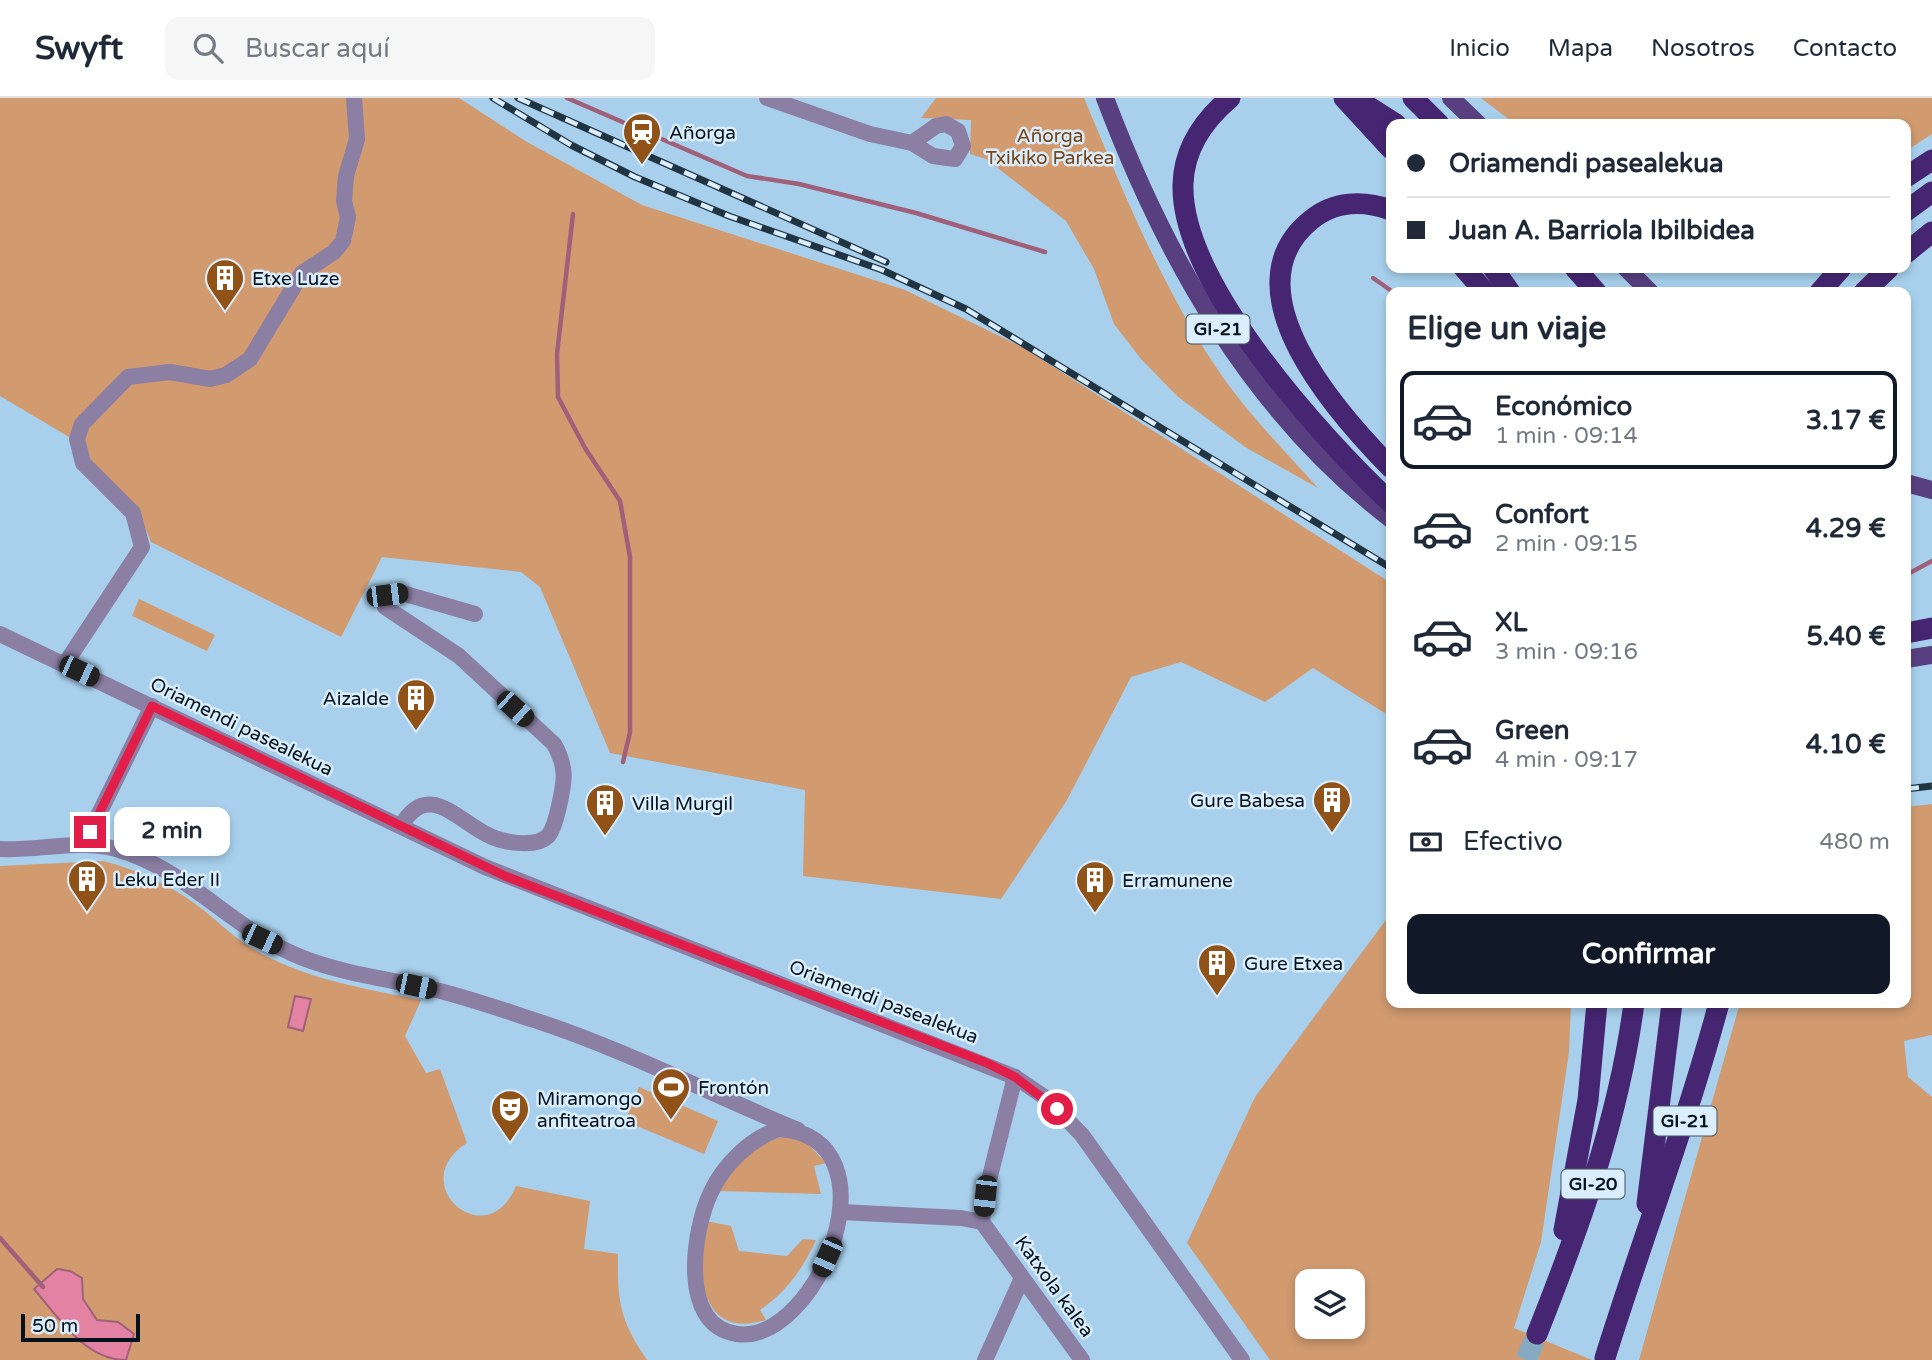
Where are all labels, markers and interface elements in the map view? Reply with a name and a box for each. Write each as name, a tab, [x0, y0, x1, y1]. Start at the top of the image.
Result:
search box	[165, 17, 655, 80]
text: Swyft	[35, 29, 123, 68]
icon: search	[189, 29, 227, 67]
text: Buscar aquí	[245, 33, 390, 64]
text: Inicio	[1449, 34, 1510, 63]
text: Mapa	[1548, 34, 1613, 63]
text: Nosotros	[1651, 34, 1755, 63]
text: Contacto	[1793, 34, 1897, 63]
station icon: Añorga	[621, 111, 663, 166]
place label: Añorga	[669, 122, 736, 144]
park label: Añorga Txikiko Parkea	[986, 125, 1114, 169]
text: Oriamendi pasealekua	[1449, 148, 1724, 179]
text: Juan A. Barriola Ibilbidea	[1449, 215, 1755, 246]
building icon: Etxe Luze	[204, 257, 246, 312]
place label: Etxe Luze	[252, 268, 340, 290]
text: Elige un viaje	[1407, 310, 1606, 348]
road number: GI-21	[1186, 314, 1250, 344]
icon: car	[1411, 389, 1474, 452]
text: Económico	[1495, 391, 1632, 422]
text: 3.17 €	[1806, 405, 1886, 436]
text: 1 min · 09:14	[1495, 422, 1638, 450]
icon: car	[1411, 497, 1474, 560]
text: Confort	[1495, 499, 1589, 530]
text: 4.29 €	[1806, 513, 1886, 544]
text: 2 min · 09:15	[1495, 530, 1638, 558]
car	[365, 582, 410, 608]
icon: car	[1411, 605, 1474, 668]
text: XL	[1495, 607, 1527, 638]
text: 5.40 €	[1807, 621, 1886, 652]
text: 3 min · 09:16	[1495, 638, 1638, 666]
car	[56, 653, 103, 689]
street label: Oriamendi pasealekua	[147, 673, 337, 781]
building icon: Aizalde	[395, 677, 437, 732]
car	[493, 687, 538, 731]
place label: Aizalde	[323, 688, 389, 710]
icon: car	[1411, 713, 1474, 776]
text: Green	[1495, 715, 1570, 746]
text: 4.10 €	[1806, 729, 1886, 760]
text: 4 min · 09:17	[1495, 746, 1638, 774]
building icon: Gure Babesa	[1311, 779, 1353, 834]
building icon: Villa Murgil	[584, 782, 626, 837]
place label: Gure Babesa	[1190, 790, 1305, 812]
place label: Villa Murgil	[632, 793, 733, 815]
callout: 2 min	[114, 808, 230, 856]
route end	[74, 816, 106, 848]
text: 2 min	[141, 817, 203, 845]
icon: cash	[1407, 823, 1445, 861]
text: Efectivo	[1463, 826, 1563, 857]
text: 480 m	[1820, 828, 1890, 856]
building icon: Leku Eder II	[66, 858, 108, 913]
building icon: Erramunene	[1074, 859, 1116, 914]
place label: Leku Eder II	[114, 869, 220, 891]
place label: Erramunene	[1122, 870, 1233, 892]
button: Confirmar	[1407, 914, 1890, 994]
car	[239, 921, 286, 957]
building icon: Gure Etxea	[1196, 942, 1238, 997]
place label: Gure Etxea	[1244, 953, 1343, 975]
street label: Oriamendi pasealekua	[786, 956, 981, 1048]
car	[394, 971, 439, 1001]
sports icon: Frontón	[650, 1066, 692, 1121]
place label: Frontón	[698, 1077, 769, 1099]
theatre icon: Miramongo anfiteatroa	[489, 1088, 531, 1143]
place label: Miramongo anfiteatroa	[537, 1088, 642, 1132]
route start	[1041, 1093, 1073, 1125]
road number: GI-21	[1654, 1106, 1716, 1136]
road number: GI-20	[1562, 1170, 1624, 1198]
car	[973, 1174, 998, 1218]
street label: Katxola kalea	[1010, 1232, 1098, 1341]
car	[809, 1234, 846, 1280]
map controls	[1295, 1269, 1365, 1339]
button: layers	[1295, 1269, 1365, 1339]
scale bar	[21, 1311, 140, 1343]
text: 50 m	[32, 1315, 78, 1337]

